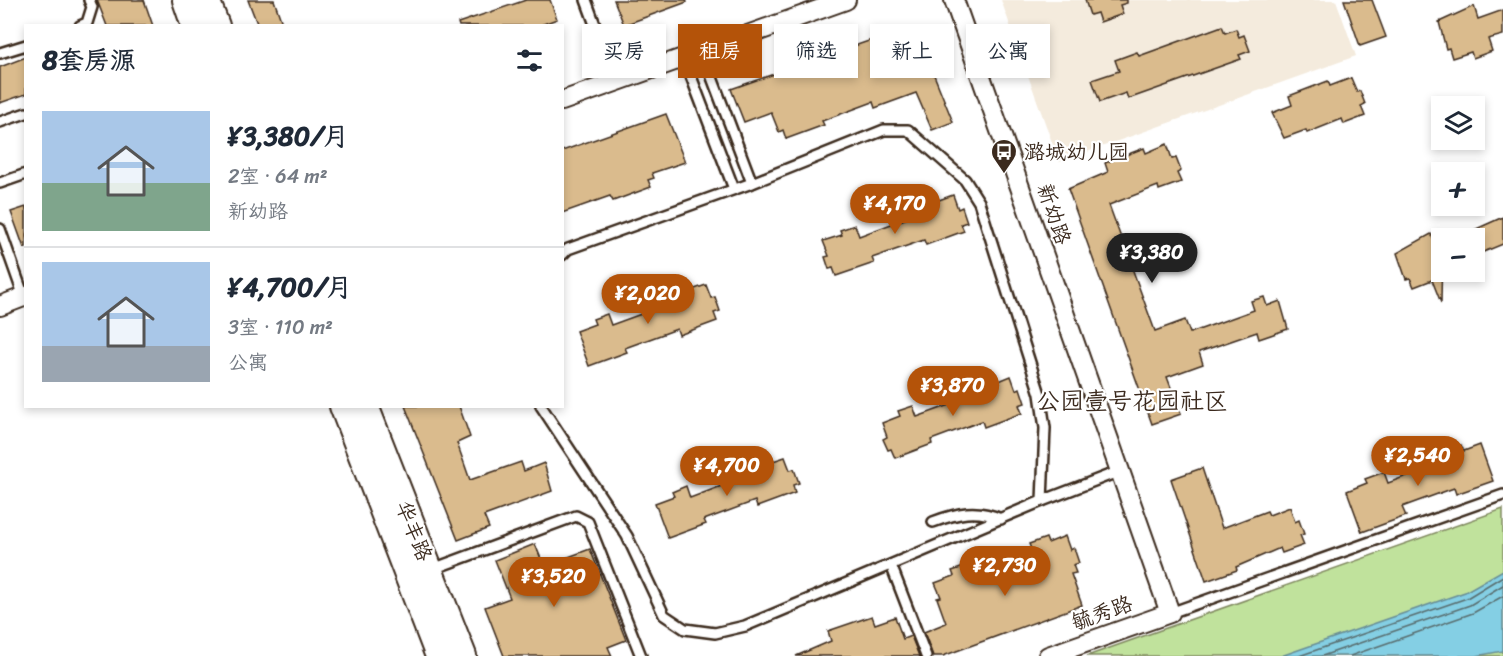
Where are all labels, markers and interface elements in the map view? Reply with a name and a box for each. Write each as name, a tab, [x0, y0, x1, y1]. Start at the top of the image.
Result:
chip: 买房	[582, 24, 666, 78]
chip: 租房	[678, 24, 762, 78]
chip: 筛选	[774, 24, 858, 78]
chip: 新上	[870, 24, 954, 78]
chip: 公寓	[966, 24, 1050, 78]
text: 8套房源	[42, 37, 136, 83]
icon: filters	[513, 44, 546, 77]
map controls	[1431, 96, 1485, 282]
button: layers	[1431, 96, 1485, 150]
text: ¥3,380/月	[228, 113, 349, 159]
place label: 潞城幼儿园	[1024, 133, 1129, 171]
icon: home	[90, 135, 162, 207]
bus stop icon: 潞城幼儿园	[989, 137, 1019, 175]
text: 2室 · 64 m²	[228, 159, 328, 194]
button: +	[1431, 162, 1485, 216]
street label: 新幼路	[1026, 178, 1082, 250]
pin: ¥4,170	[846, 184, 944, 235]
text: ¥4,170	[864, 186, 926, 221]
text: 新幼路	[228, 194, 288, 229]
button: −	[1431, 228, 1485, 282]
pin: ¥3,380	[1103, 233, 1201, 284]
text: ¥3,380	[1120, 235, 1184, 270]
text: ¥4,700/月	[228, 264, 352, 310]
pin: ¥2,020	[599, 274, 697, 325]
text: ¥2,020	[616, 276, 680, 311]
icon: home	[90, 286, 162, 358]
text: 3室 · 110 m²	[228, 310, 333, 345]
text: 公寓	[228, 345, 268, 380]
pin: ¥3,870	[904, 366, 1002, 417]
text: ¥3,870	[921, 368, 985, 403]
district label: 公园壹号花园社区	[1036, 380, 1228, 422]
pin: ¥2,540	[1369, 436, 1467, 487]
text: ¥2,540	[1385, 438, 1451, 473]
pin: ¥4,700	[678, 446, 776, 497]
text: ¥4,700	[694, 448, 760, 483]
street label: 华丰路	[385, 495, 443, 567]
pin: ¥2,730	[956, 546, 1054, 597]
text: ¥2,730	[973, 548, 1037, 583]
pin: ¥3,520	[505, 557, 603, 608]
text: ¥3,520	[522, 559, 586, 594]
street label: 毓秀路	[1066, 584, 1138, 642]

